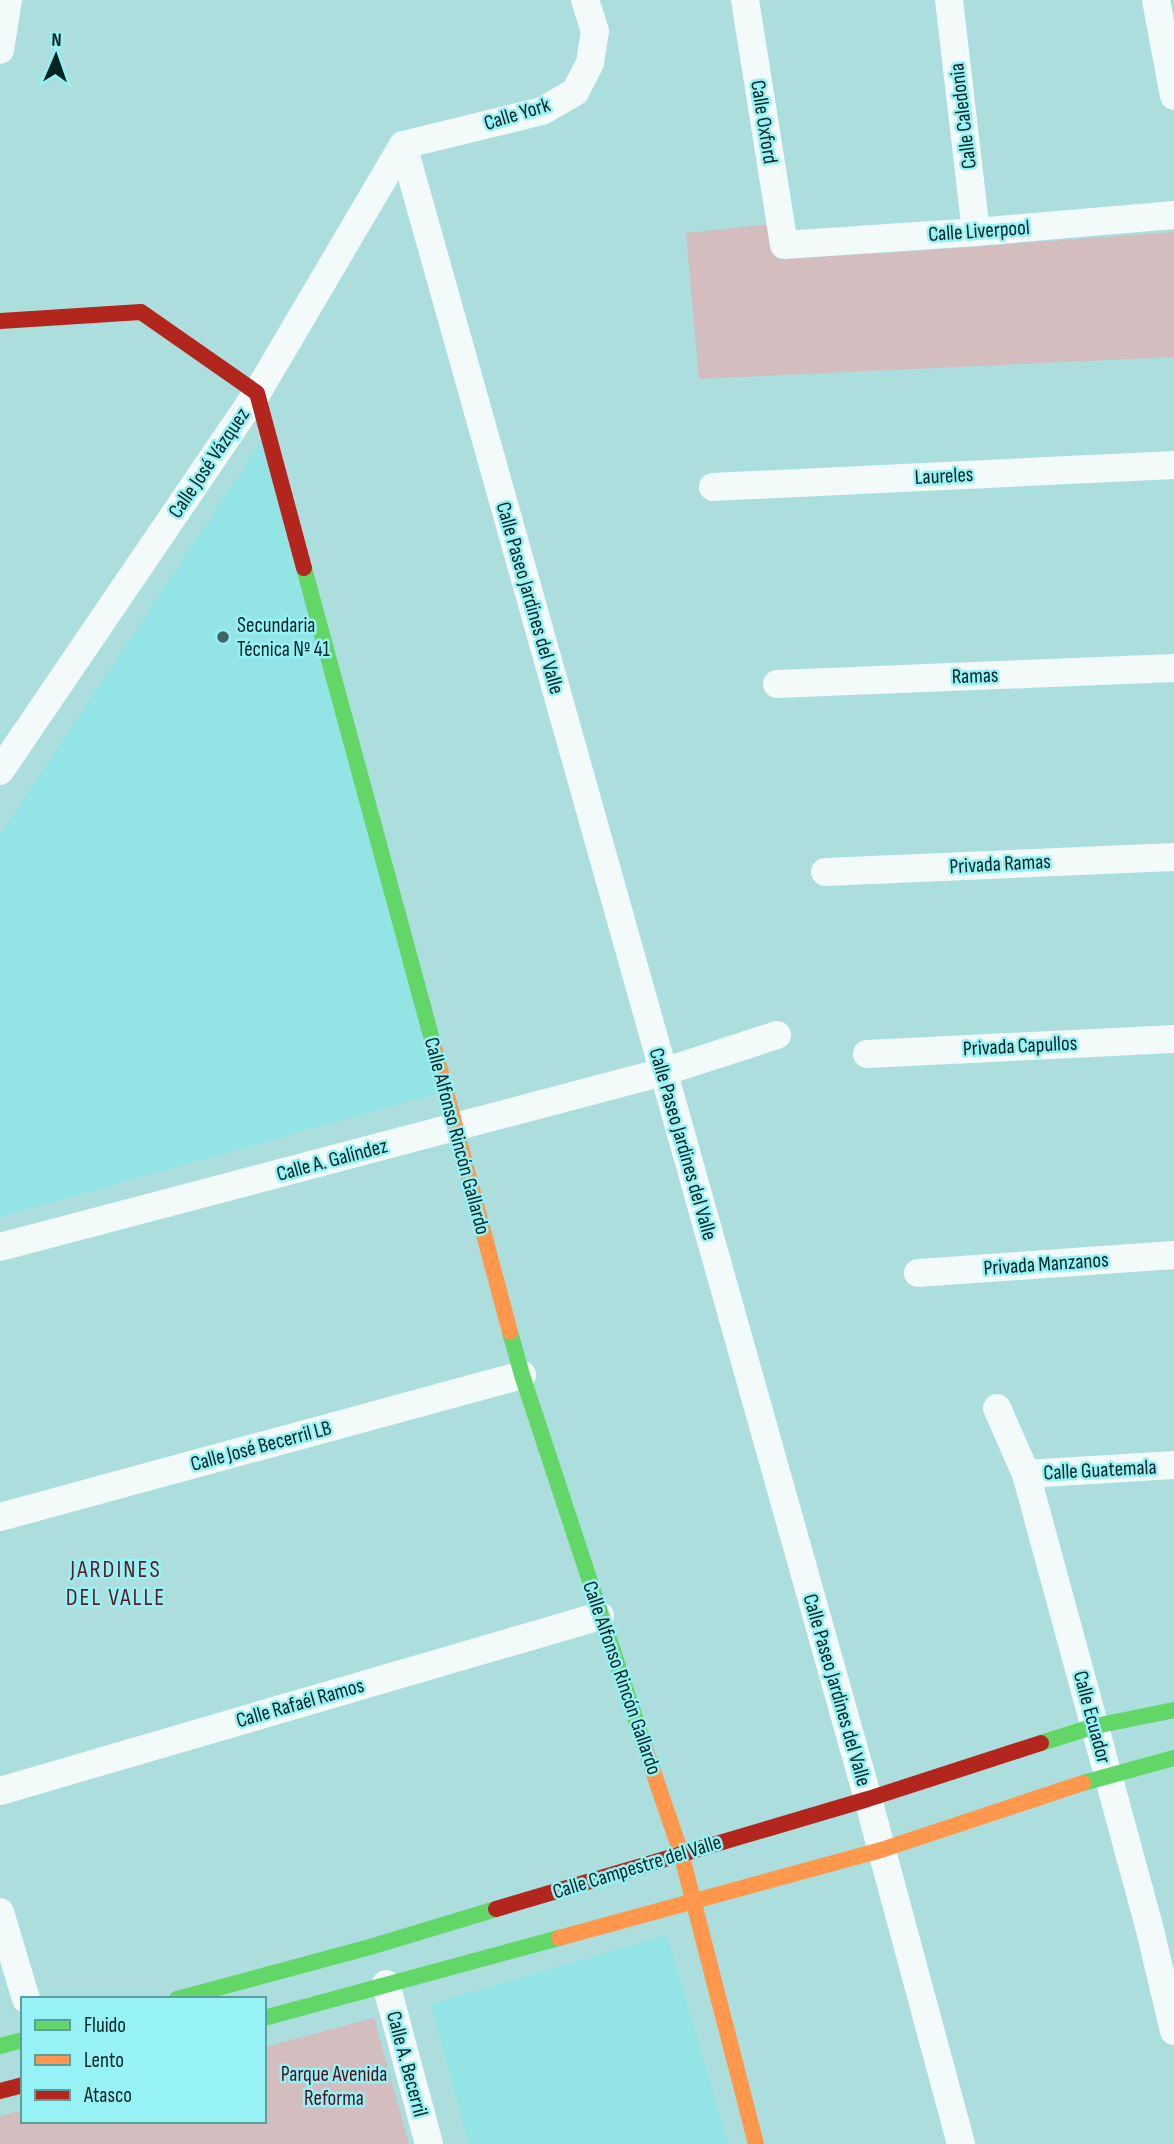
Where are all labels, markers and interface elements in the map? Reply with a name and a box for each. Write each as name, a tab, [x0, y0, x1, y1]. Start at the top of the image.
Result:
north arrow	[21, 21, 91, 91]
text: N	[51, 29, 62, 52]
street label: Calle Caledonia	[944, 62, 982, 170]
street label: Calle Oxford	[745, 78, 783, 166]
street label: Calle York	[481, 92, 553, 136]
street label: Calle Liverpool	[927, 215, 1031, 247]
street label: Calle José Vázquez	[163, 403, 255, 523]
street label: Laureles	[914, 462, 974, 490]
street label: Calle Paseo Jardines del Valle	[491, 499, 569, 697]
place label: Secundaria Técnica Nº 41	[237, 613, 331, 662]
marker: Secundaria Técnica Nº 41	[215, 629, 231, 645]
street label: Ramas	[951, 663, 999, 689]
street label: Privada Ramas	[949, 849, 1051, 879]
street label: Privada Capullos	[962, 1031, 1078, 1061]
street label: Calle Alfonso Rincón Gallardo	[419, 1035, 495, 1237]
street label: Calle Paseo Jardines del Valle	[644, 1045, 722, 1243]
street label: Calle A. Galíndez	[274, 1133, 391, 1187]
street label: Privada Manzanos	[983, 1247, 1109, 1281]
street label: Calle José Becerril LB	[188, 1415, 334, 1477]
street label: Calle Guatemala	[1043, 1455, 1157, 1485]
district label: JARDINES DEL VALLE	[66, 1555, 166, 1612]
street label: Calle Alfonso Rincón Gallardo	[577, 1578, 667, 1778]
street label: Calle Paseo Jardines del Valle	[798, 1591, 876, 1789]
street label: Calle Ecuador	[1068, 1668, 1116, 1766]
street label: Calle Rafaél Ramos	[233, 1673, 367, 1733]
street label: Calle Campestre del Valle	[550, 1829, 724, 1905]
legend	[21, 1997, 266, 2123]
street label: Calle A. Becerril	[381, 2008, 433, 2120]
text: Fluido	[84, 2013, 126, 2038]
text: Lento	[84, 2048, 124, 2073]
park label: Parque Avenida Reforma	[281, 2062, 387, 2111]
text: Atasco	[83, 2083, 132, 2108]

